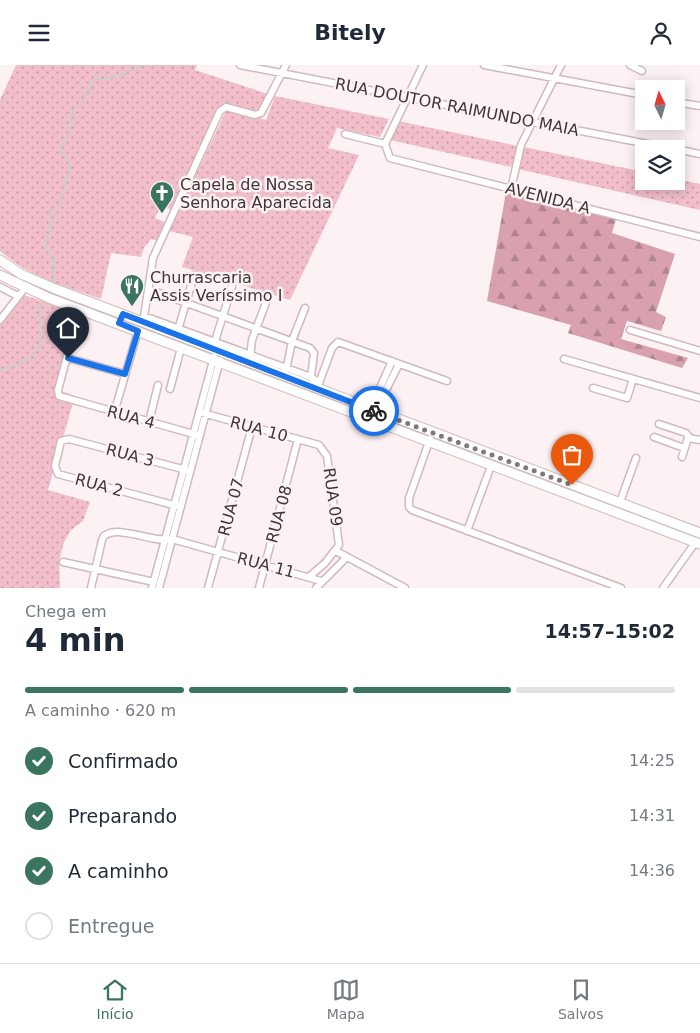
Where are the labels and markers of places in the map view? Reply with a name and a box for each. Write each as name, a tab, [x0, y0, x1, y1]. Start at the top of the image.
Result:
place label: Capela de Nossa Senhora Aparecida	[180, 175, 332, 212]
church icon: Capela de Nossa Senhora Aparecida	[149, 180, 175, 214]
place label: Churrascaria Assis Veríssimo I	[150, 268, 282, 305]
restaurant icon: Churrascaria Assis Veríssimo I	[119, 273, 145, 307]
pin	[47, 307, 89, 358]
pin	[551, 434, 593, 485]

